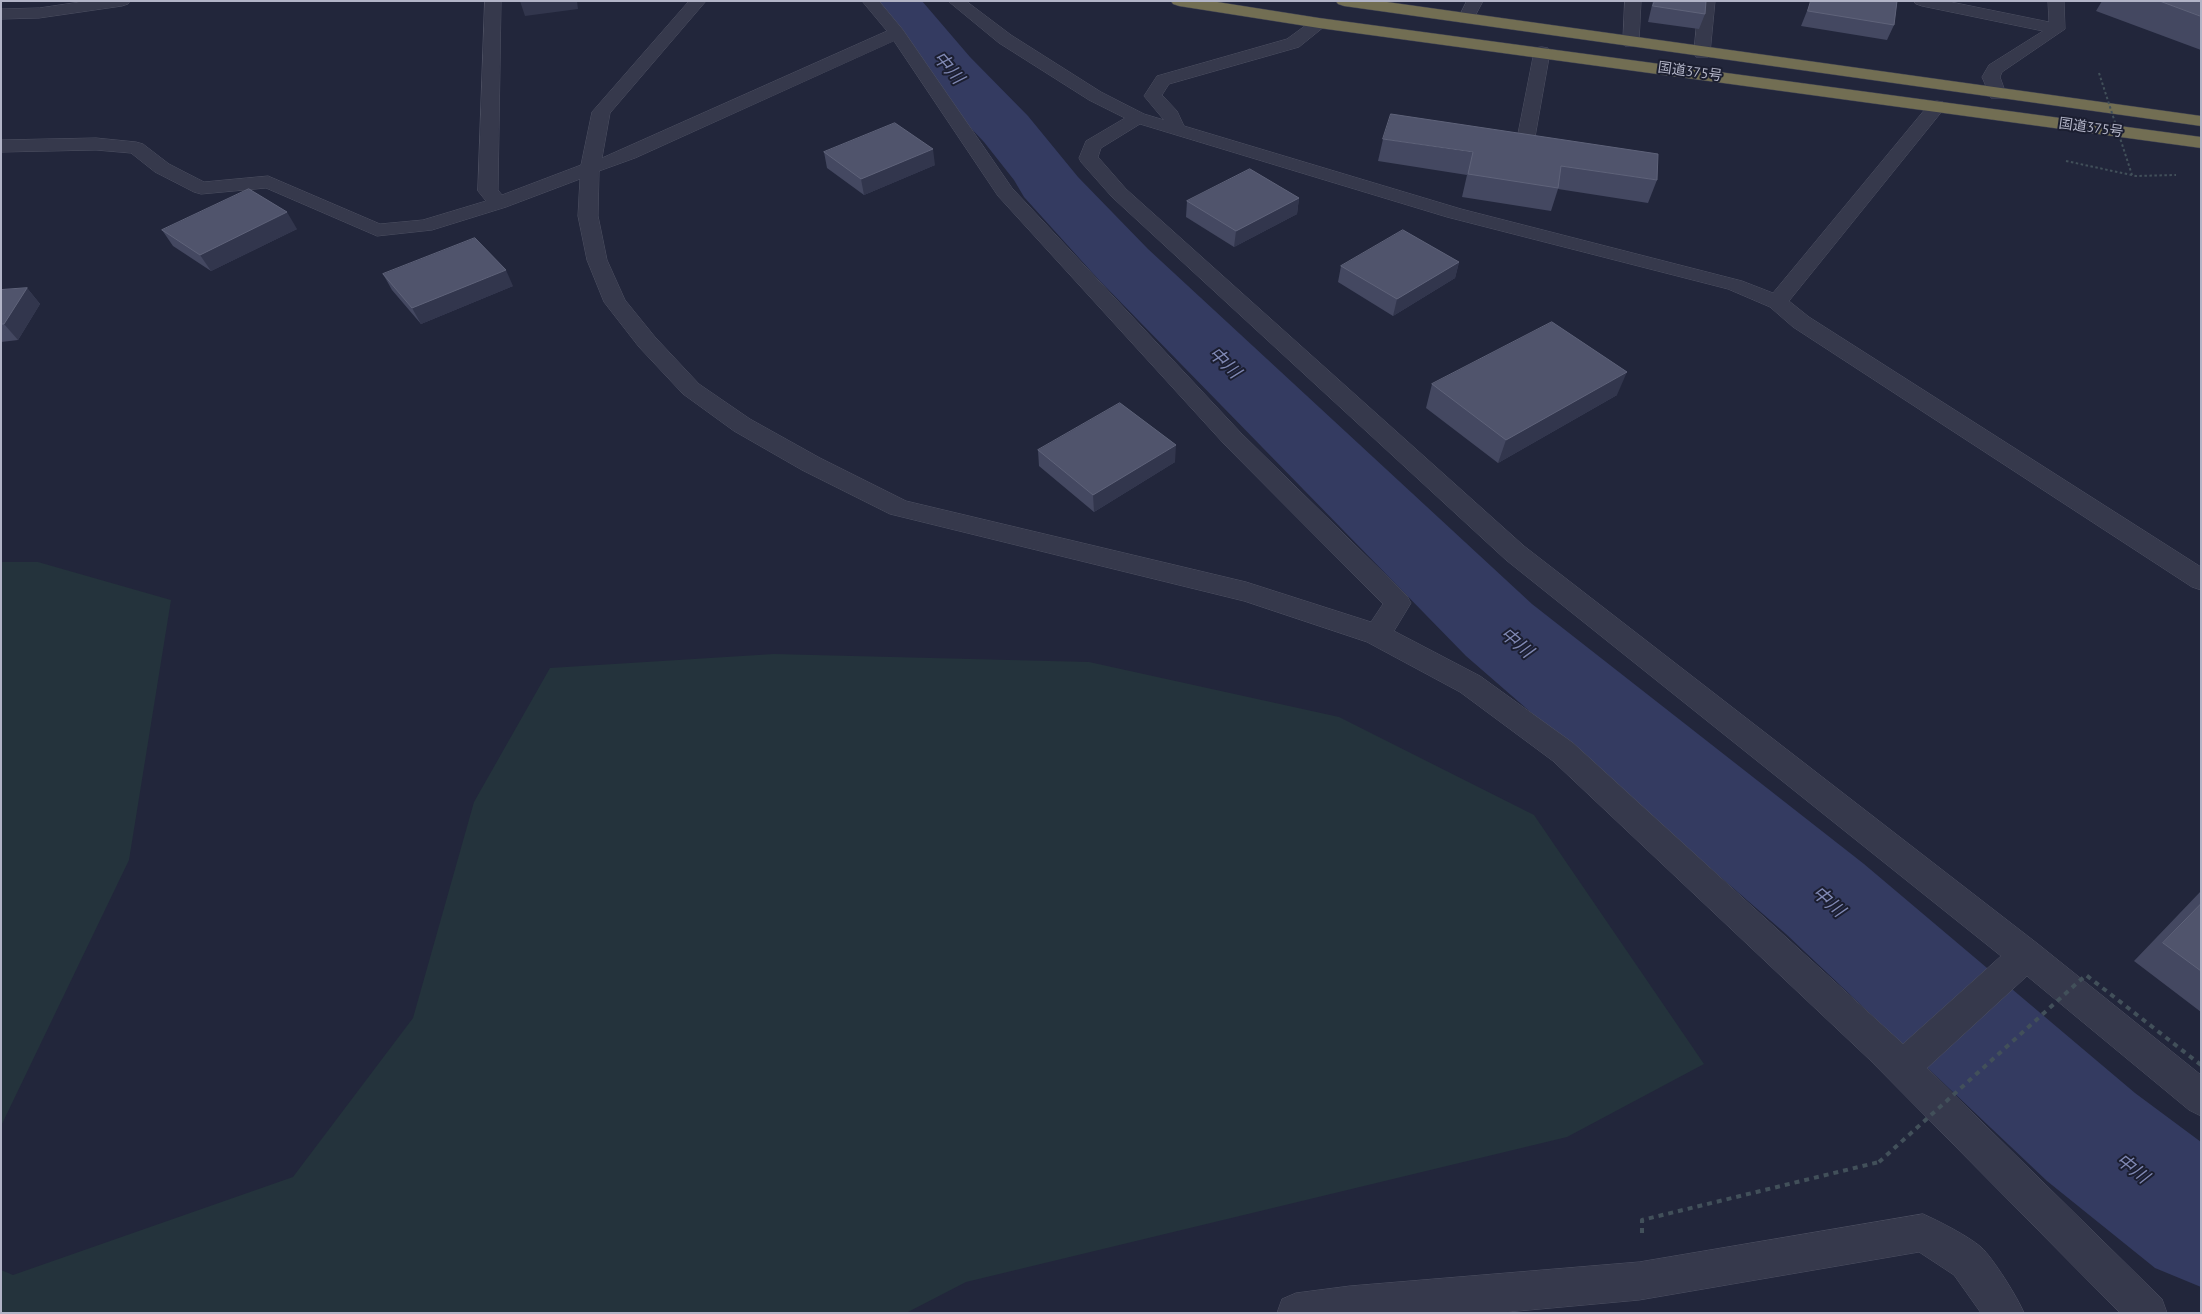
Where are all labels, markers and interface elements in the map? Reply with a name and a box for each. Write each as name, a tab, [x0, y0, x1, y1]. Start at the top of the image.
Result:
water label: 中川	[928, 47, 968, 89]
street label: 国道375号	[1657, 59, 1723, 85]
street label: 国道375号	[2058, 115, 2124, 141]
water label: 中川	[1204, 343, 1244, 383]
water label: 中川	[1495, 623, 1537, 663]
water label: 中川	[1807, 882, 1849, 922]
water label: 中川	[2111, 1149, 2153, 1189]

